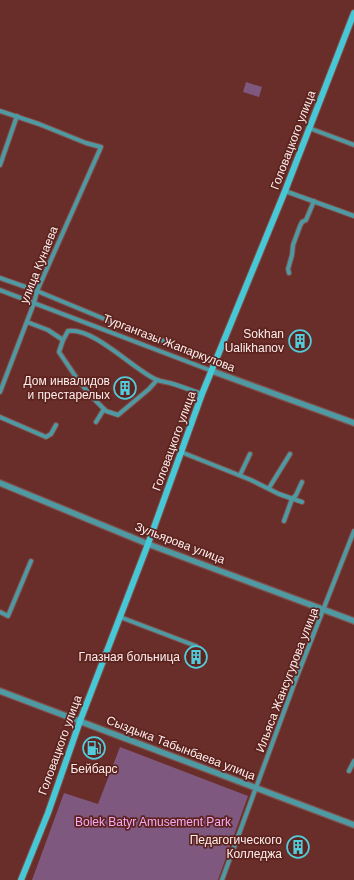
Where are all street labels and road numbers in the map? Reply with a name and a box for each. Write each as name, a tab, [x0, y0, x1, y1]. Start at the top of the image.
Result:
street label: Головацкого улица	[268, 88, 318, 191]
street label: улица Кунаева	[17, 224, 61, 306]
street label: Тургангазы Жапаркулова	[101, 311, 237, 375]
street label: Головацкого улица	[149, 389, 199, 493]
street label: Зульярова улица	[133, 519, 227, 567]
street label: Ильяса Жансугурова улица	[253, 605, 321, 754]
street label: Головацкого улица	[35, 693, 85, 797]
street label: Сыздыка Табынбаева улица	[105, 713, 258, 783]

